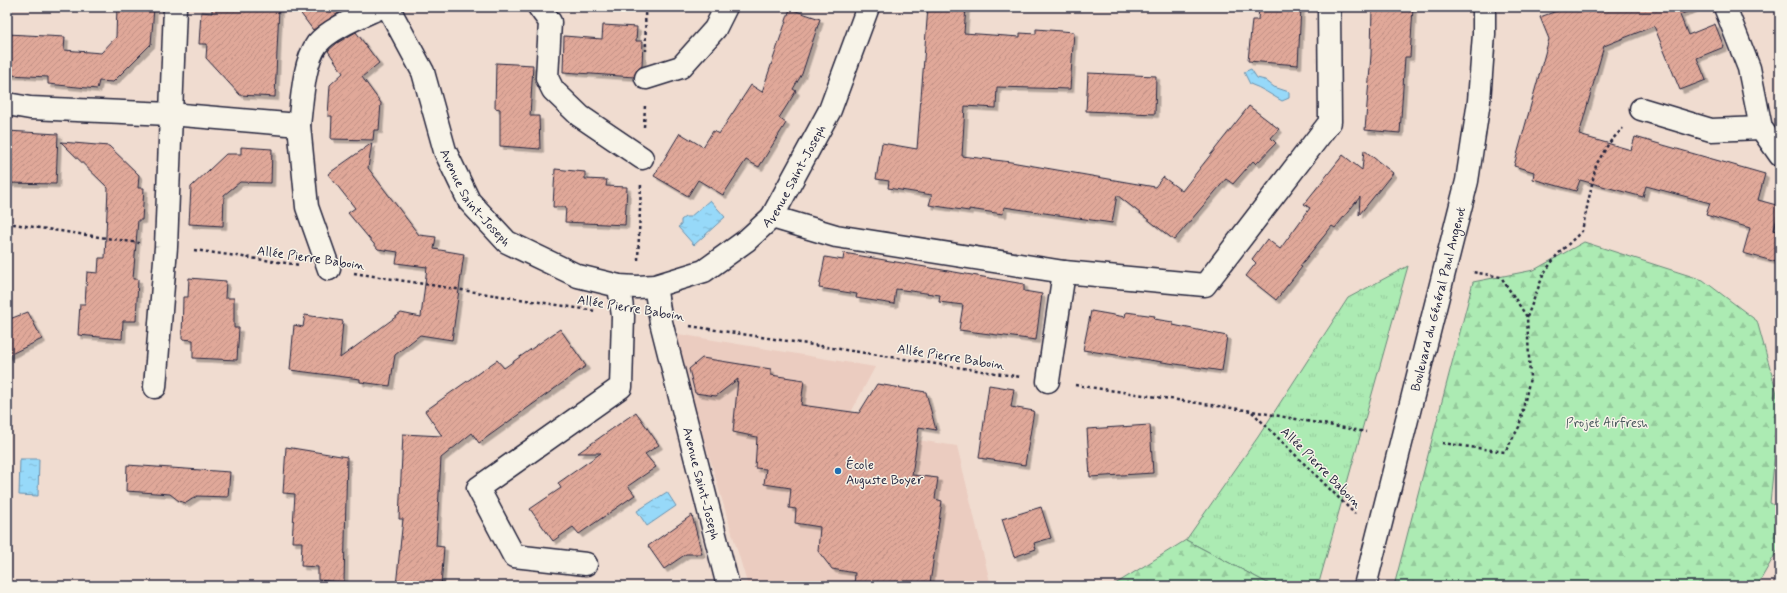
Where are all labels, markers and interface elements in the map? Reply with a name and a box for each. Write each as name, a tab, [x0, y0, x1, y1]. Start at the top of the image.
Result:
street label: Avenue Saint-Joseph	[759, 122, 831, 232]
street label: Avenue Saint-Joseph	[435, 146, 514, 251]
street label: Boulevard du Général Paul Angenot	[1407, 205, 1470, 393]
street label: Allée Pierre Baboin	[256, 243, 366, 274]
street label: Allée Pierre Baboin	[576, 292, 686, 325]
street label: Allée Pierre Baboin	[896, 341, 1006, 374]
park label: Projet Airfresh	[1566, 415, 1648, 432]
street label: Allée Pierre Baboin	[1277, 424, 1365, 512]
street label: Avenue Saint-Joseph	[678, 426, 723, 542]
place label: École Auguste Boyer	[846, 456, 924, 489]
marker: École Auguste Boyer	[833, 466, 843, 476]

